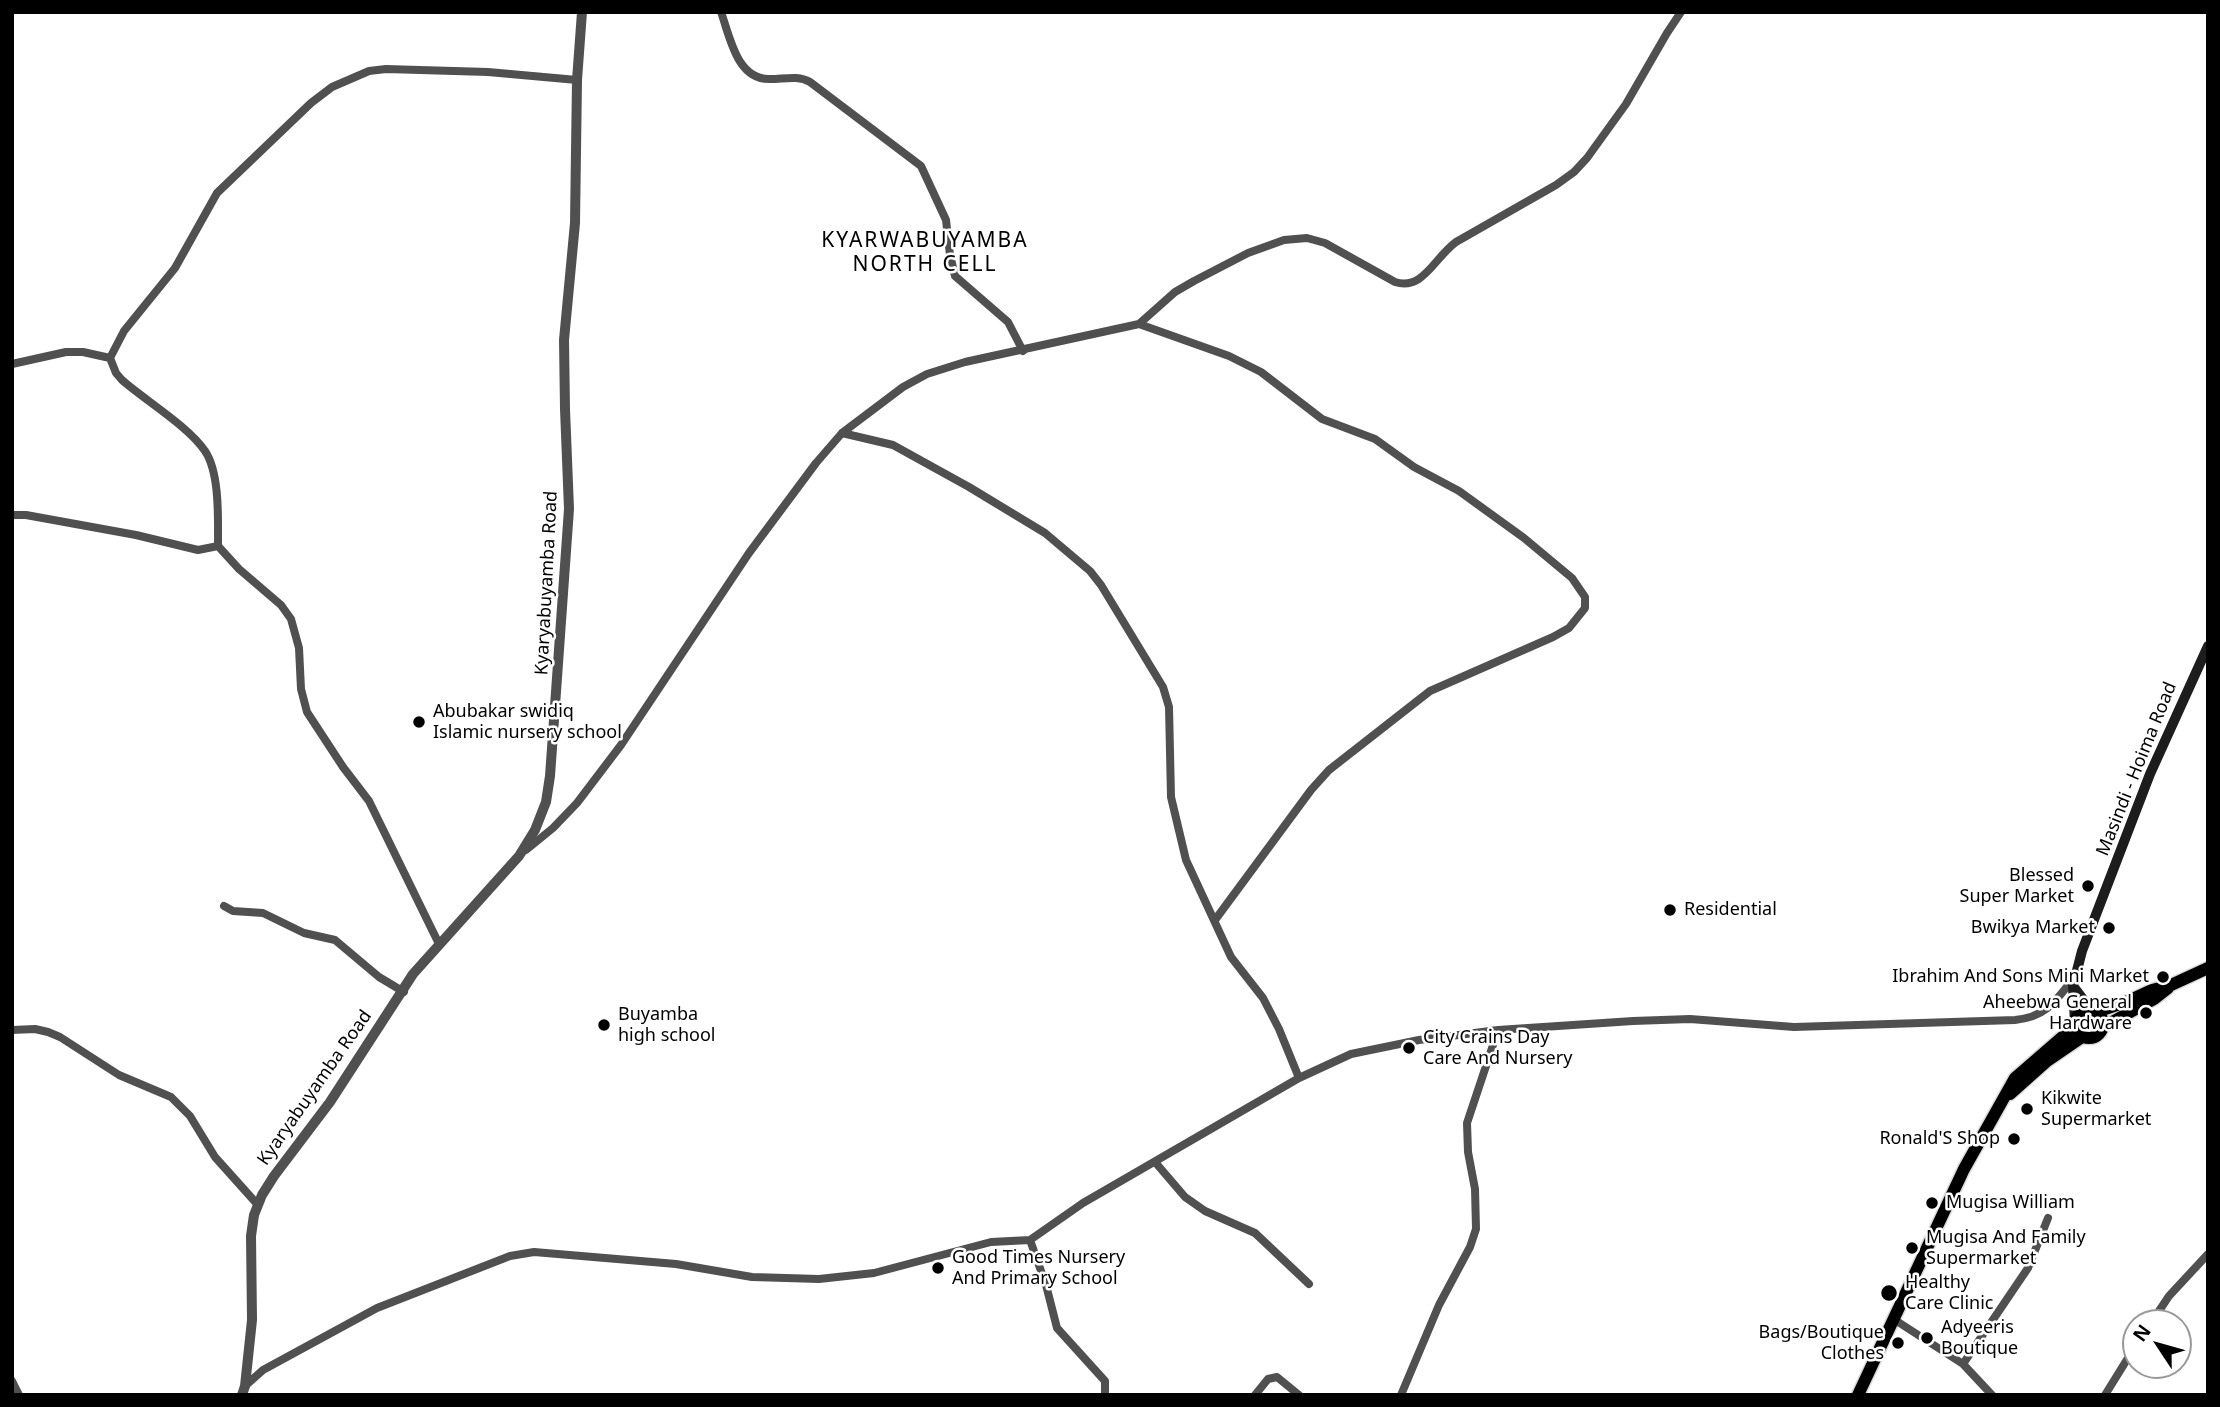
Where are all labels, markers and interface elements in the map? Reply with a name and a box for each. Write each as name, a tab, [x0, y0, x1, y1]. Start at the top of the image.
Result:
district label: KYARWABUYAMBA NORTH CELL	[823, 228, 1027, 278]
street label: Kyaryabuyamba Road	[531, 490, 563, 676]
street label: Masindi - Hoima Road	[2092, 679, 2182, 859]
place label: Abubakar swidiq Islamic nursery school	[433, 701, 622, 744]
marker: Abubakar swidiq Islamic nursery school	[411, 714, 427, 730]
place label: Blessed Super Market	[1960, 865, 2074, 908]
marker: Blessed Super Market	[2080, 878, 2096, 894]
place label: Residential	[1684, 899, 1777, 921]
marker: Residential	[1662, 902, 1678, 918]
place label: Bwikya Market	[1971, 917, 2095, 939]
marker: Bwikya Market	[2101, 920, 2117, 936]
place label: Ibrahim And Sons Mini Market	[1892, 966, 2149, 988]
marker: Ibrahim And Sons Mini Market	[2155, 969, 2171, 985]
place label: Aheebwa General Hardware	[1983, 992, 2132, 1034]
place label: Buyamba high school	[618, 1004, 715, 1046]
marker: Aheebwa General Hardware	[2138, 1005, 2154, 1021]
street label: Kyaryabuyamba Road	[253, 1006, 377, 1170]
marker: Buyamba high school	[596, 1017, 612, 1033]
place label: City Crains Day Care And Nursery	[1423, 1027, 1572, 1070]
marker: City Crains Day Care And Nursery	[1401, 1040, 1417, 1056]
place label: Kikwite Supermarket	[2041, 1088, 2151, 1130]
marker: Kikwite Supermarket	[2019, 1101, 2035, 1117]
place label: Ronald'S Shop	[1879, 1128, 2000, 1150]
marker: Ronald'S Shop	[2006, 1131, 2022, 1147]
place label: Mugisa William	[1946, 1192, 2075, 1214]
marker: Mugisa William	[1924, 1195, 1940, 1211]
place label: Mugisa And Family Supermarket	[1926, 1227, 2086, 1270]
marker: Mugisa And Family Supermarket	[1904, 1240, 1920, 1256]
place label: Good Times Nursery And Primary School	[952, 1247, 1125, 1290]
marker: Good Times Nursery And Primary School	[930, 1260, 946, 1276]
place label: Healthy Care Clinic	[1905, 1272, 1993, 1314]
marker: Healthy Care Clinic	[1879, 1283, 1899, 1303]
north arrow	[2122, 1309, 2192, 1379]
place label: Adyeeris Boutique	[1941, 1317, 2018, 1360]
text: N	[2127, 1319, 2157, 1347]
place label: Bags/Boutique Clothes	[1759, 1322, 1884, 1364]
marker: Adyeeris Boutique	[1919, 1330, 1935, 1346]
marker: Bags/Boutique Clothes	[1890, 1335, 1906, 1351]

